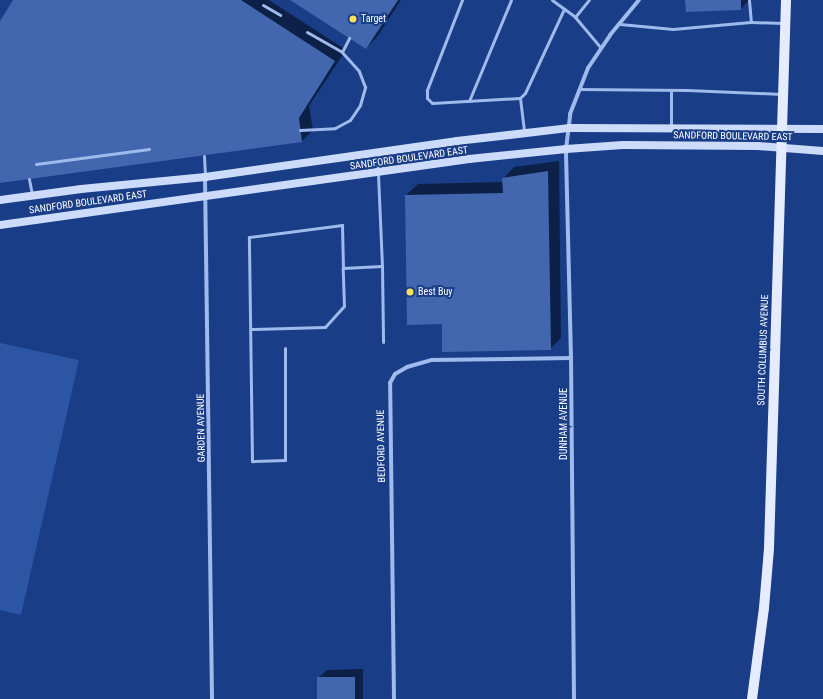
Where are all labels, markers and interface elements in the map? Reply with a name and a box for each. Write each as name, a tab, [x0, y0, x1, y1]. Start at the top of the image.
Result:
place label: Target	[361, 13, 386, 25]
marker: Target	[348, 14, 358, 24]
street label: SANDFORD BOULEVARD EAST	[673, 129, 793, 143]
street label: SANDFORD BOULEVARD EAST	[349, 144, 469, 172]
street label: SANDFORD BOULEVARD EAST	[28, 188, 148, 216]
place label: Best Buy	[418, 286, 452, 298]
marker: Best Buy	[405, 287, 415, 297]
street label: SOUTH COLUMBUS AVENUE	[755, 294, 771, 406]
street label: DUNHAM AVENUE	[558, 388, 570, 460]
street label: GARDEN AVENUE	[194, 393, 208, 463]
street label: BEDFORD AVENUE	[374, 409, 388, 483]

